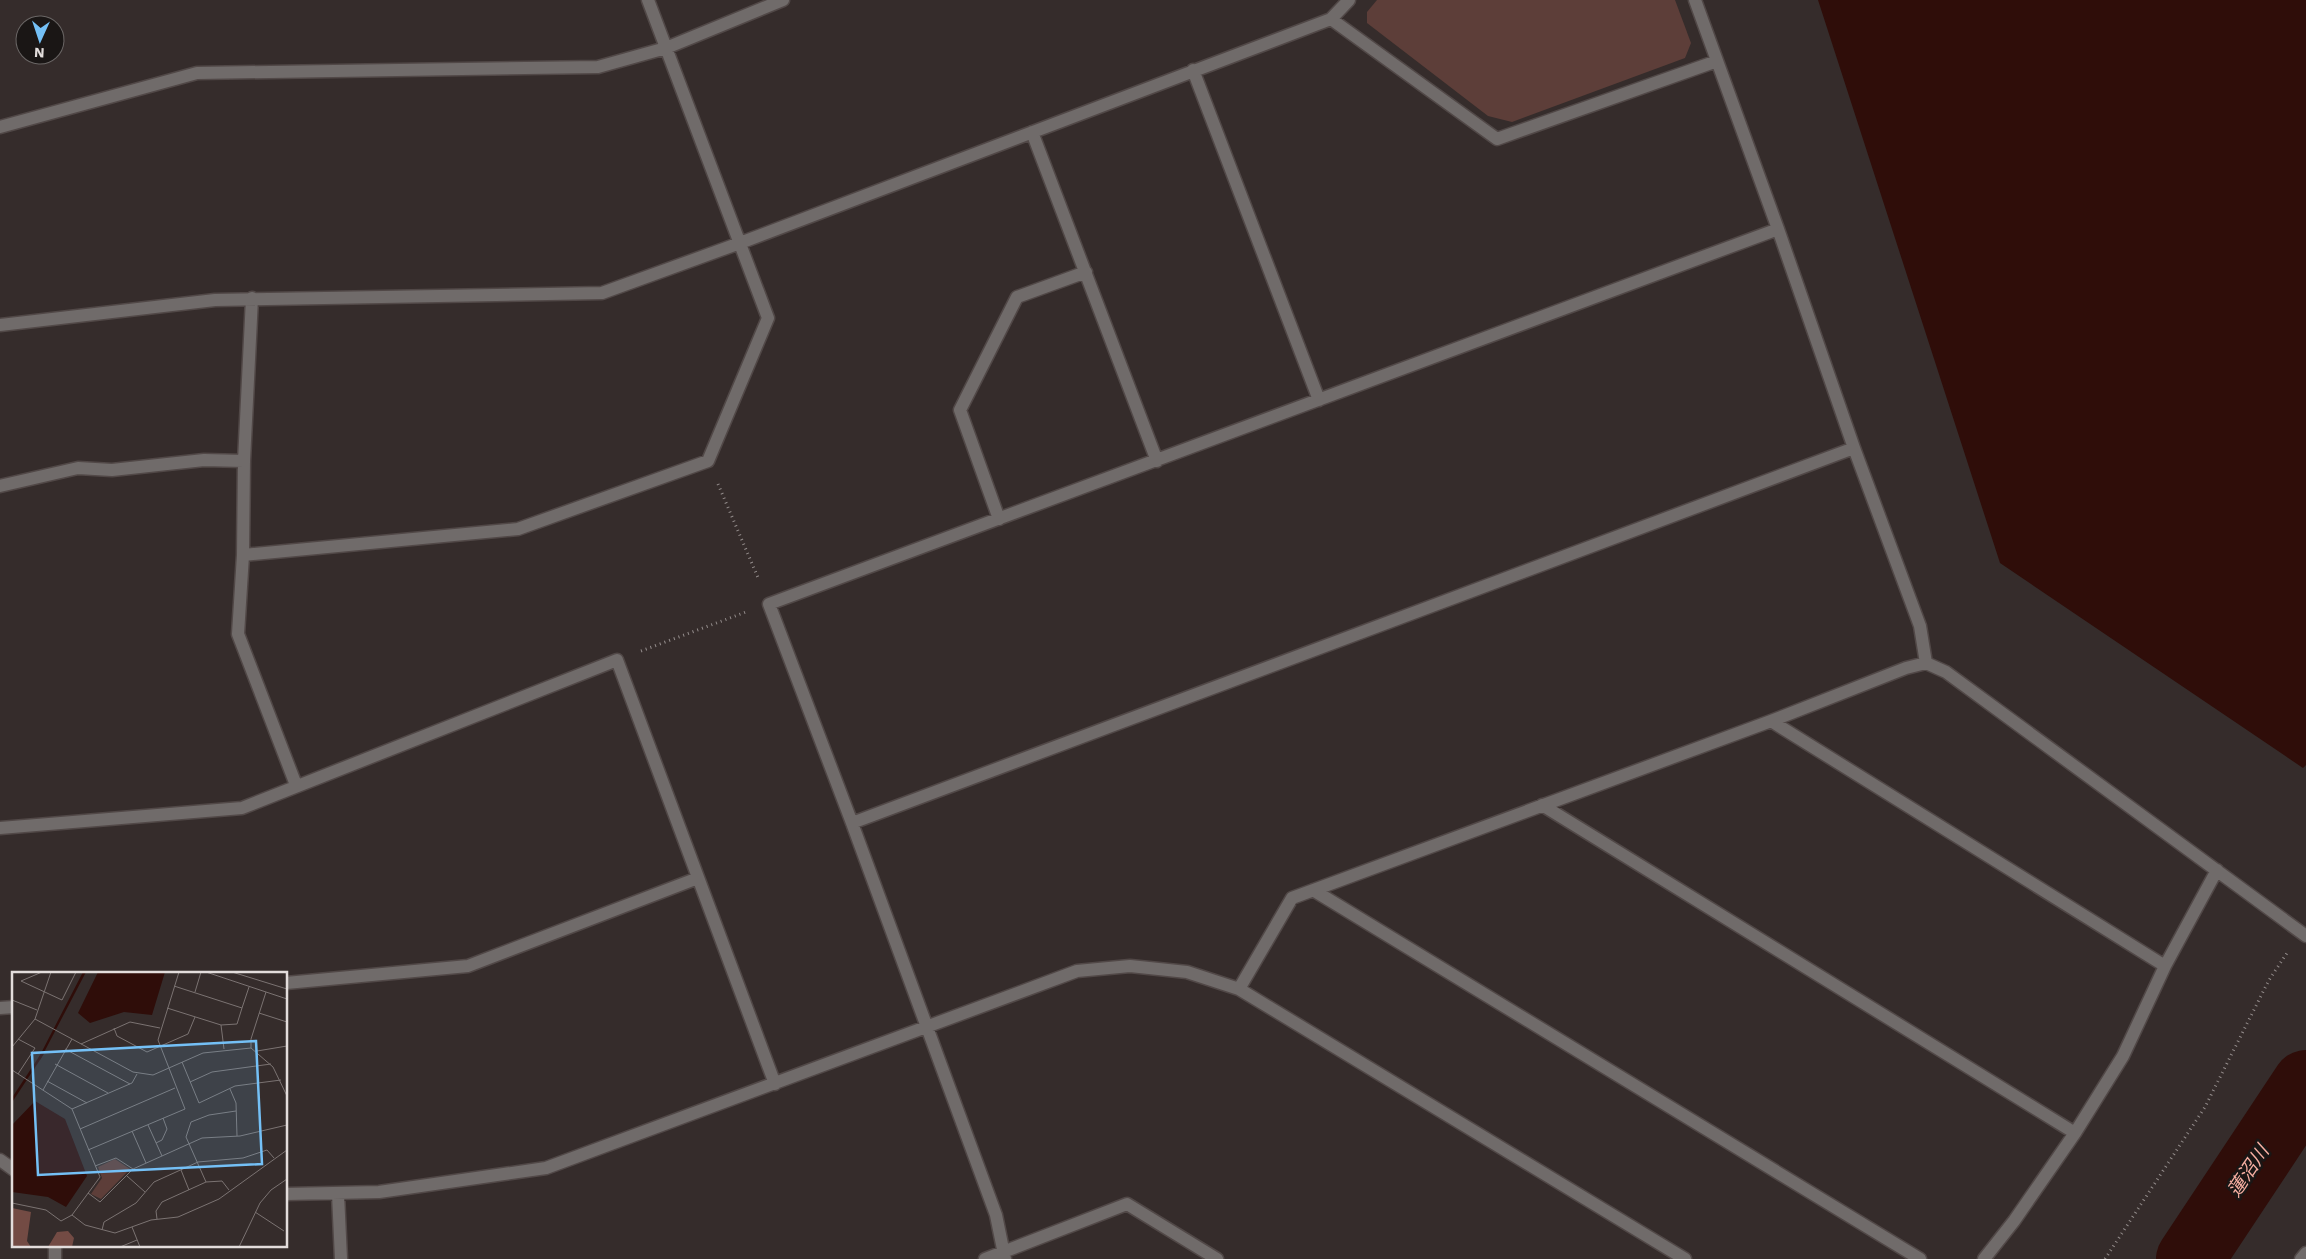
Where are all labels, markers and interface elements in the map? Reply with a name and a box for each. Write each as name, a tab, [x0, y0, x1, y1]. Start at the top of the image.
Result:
north arrow	[15, 15, 65, 65]
text: N	[34, 45, 45, 61]
inset map	[12, 972, 288, 1246]
water label: 蓮沼川	[2223, 1139, 2275, 1201]

